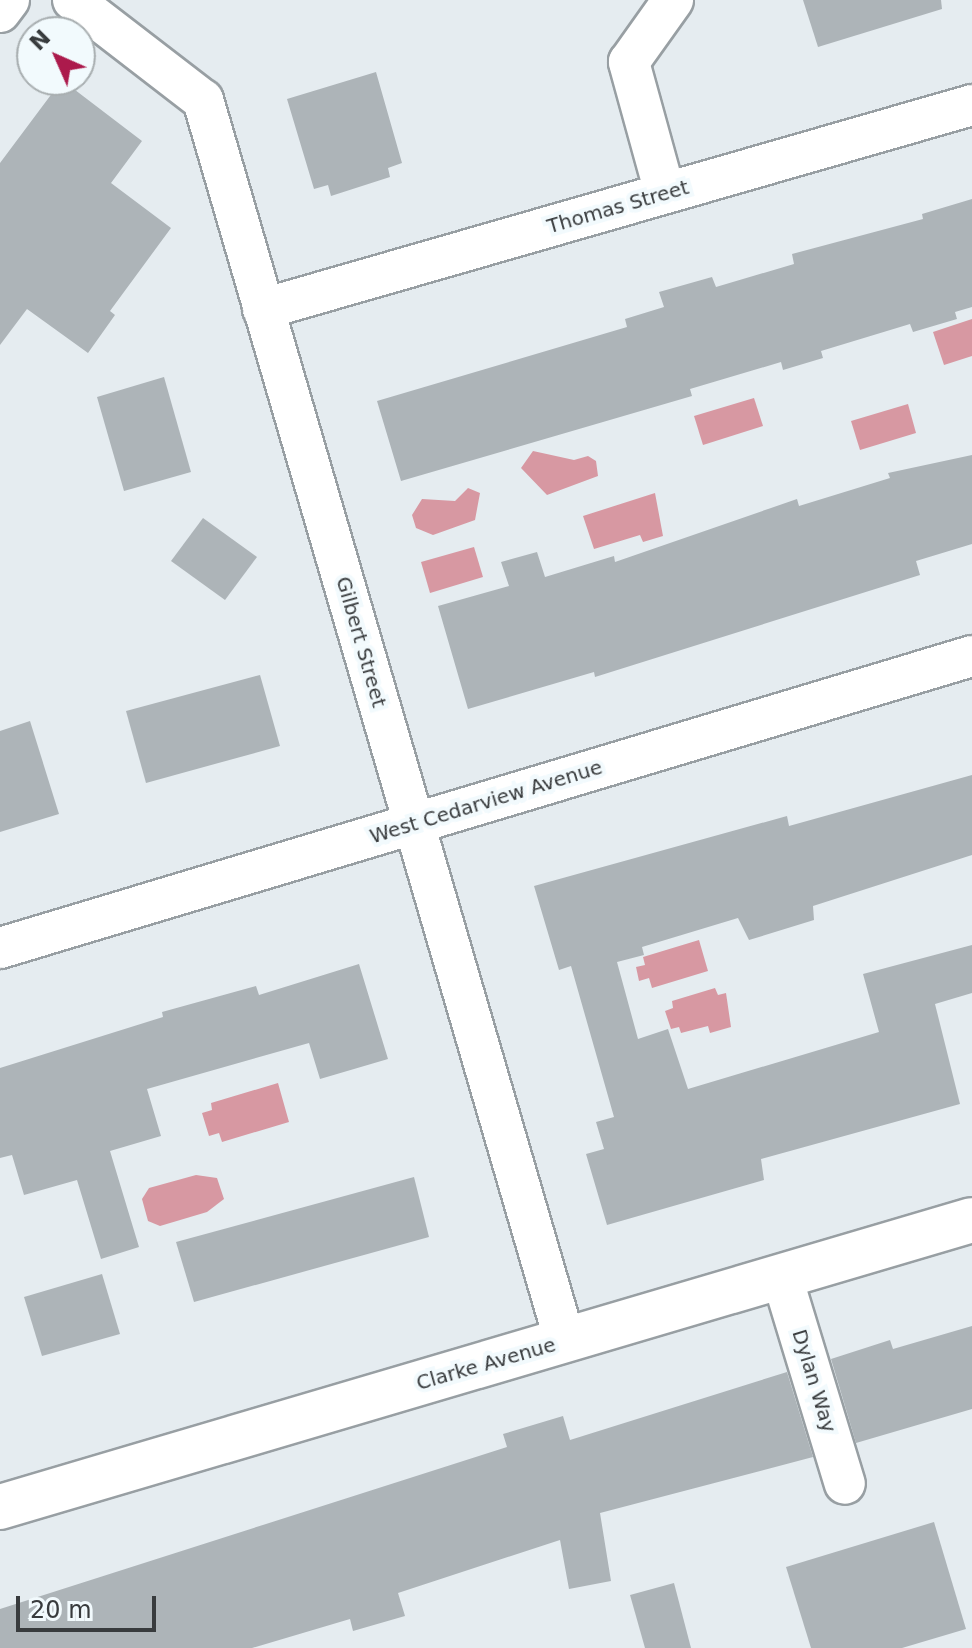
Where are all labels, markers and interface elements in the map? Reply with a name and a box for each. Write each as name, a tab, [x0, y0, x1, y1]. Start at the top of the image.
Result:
north arrow	[16, 16, 96, 96]
text: N	[25, 25, 55, 55]
street label: Thomas Street	[544, 175, 692, 239]
street label: Gilbert Street	[331, 574, 391, 710]
street label: West Cedarview Avenue	[367, 755, 605, 849]
street label: Dylan Way	[787, 1326, 841, 1436]
street label: Clarke Avenue	[414, 1333, 558, 1395]
scale bar	[20, 1580, 160, 1630]
text: 20 m	[30, 1596, 92, 1624]

